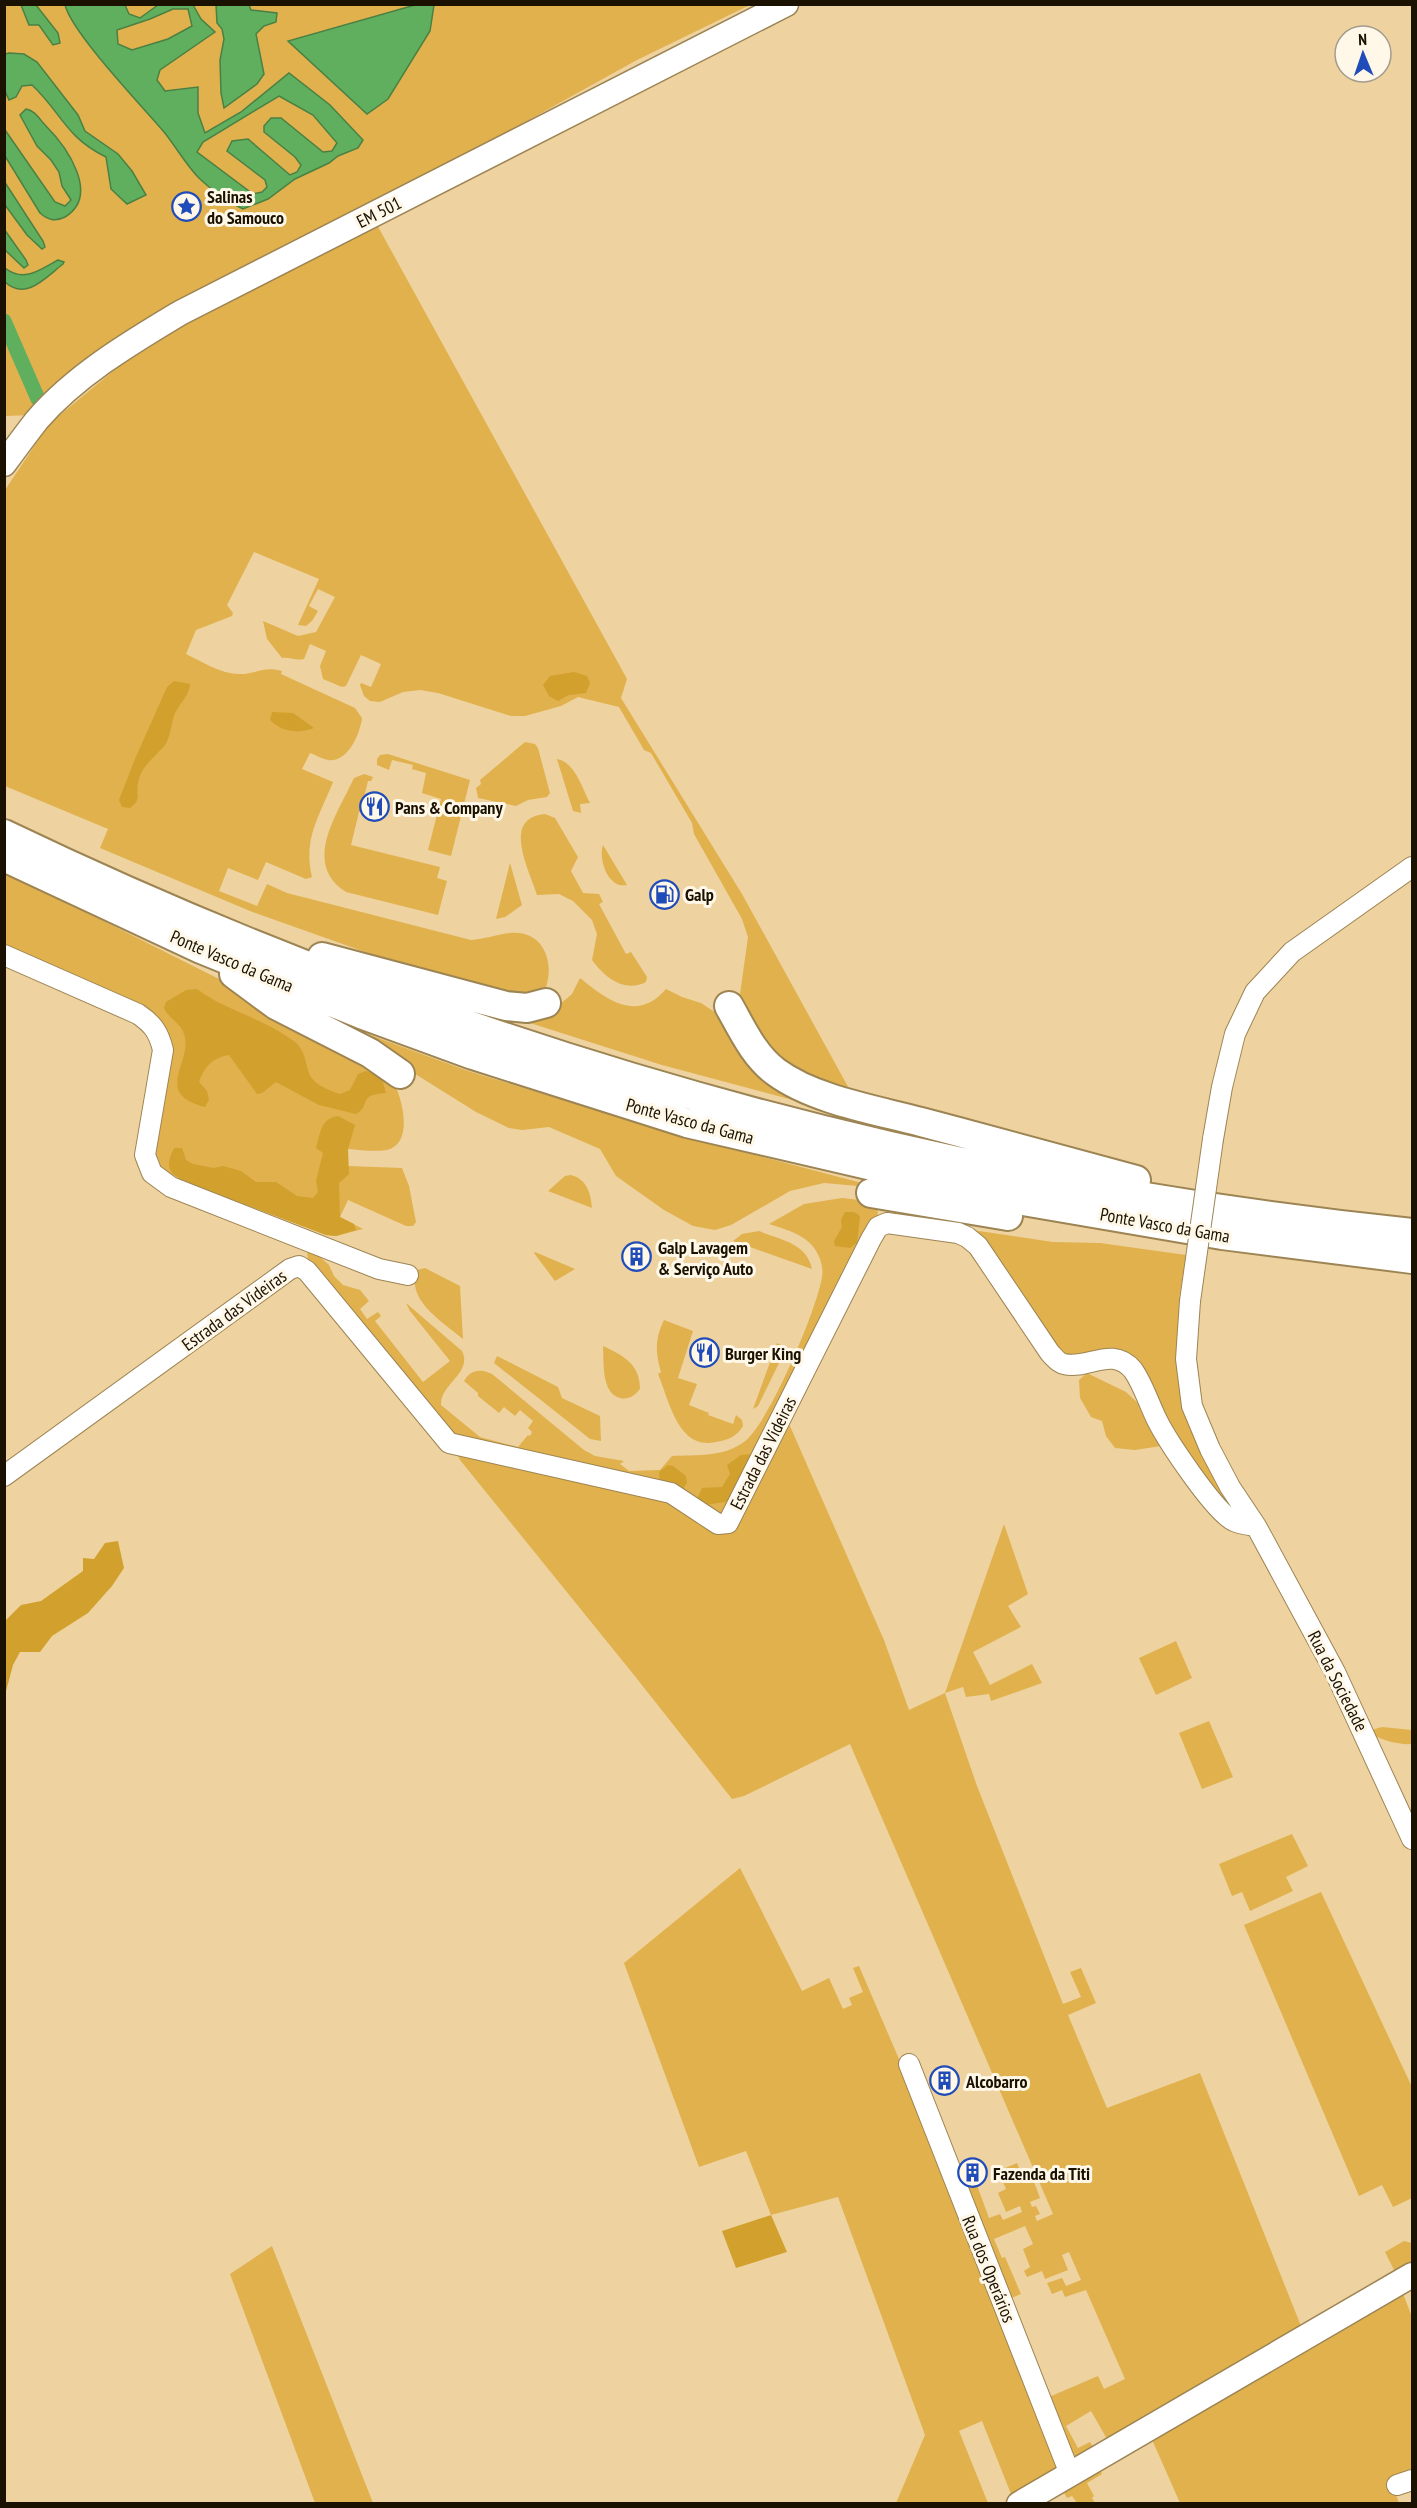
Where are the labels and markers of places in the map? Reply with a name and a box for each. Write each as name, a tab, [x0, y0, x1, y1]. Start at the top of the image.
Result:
place label: Salinas do Samouco	[207, 185, 284, 229]
place icon: Salinas do Samouco	[170, 190, 202, 222]
restaurant icon: Pans & Company	[358, 791, 390, 823]
place label: Pans & Company	[395, 796, 503, 819]
fuel station icon: Galp	[648, 878, 680, 910]
place label: Galp	[685, 883, 714, 906]
place label: Galp Lavagem & Serviço Auto	[658, 1236, 753, 1280]
building icon: Galp Lavagem & Serviço Auto	[621, 1241, 653, 1273]
restaurant icon: Burger King	[688, 1337, 720, 1369]
place label: Burger King	[725, 1342, 801, 1365]
building icon: Alcobarro	[929, 2065, 961, 2097]
place label: Alcobarro	[965, 2070, 1027, 2093]
building icon: Fazenda da Titi	[956, 2157, 988, 2189]
place label: Fazenda da Titi	[993, 2162, 1090, 2185]

